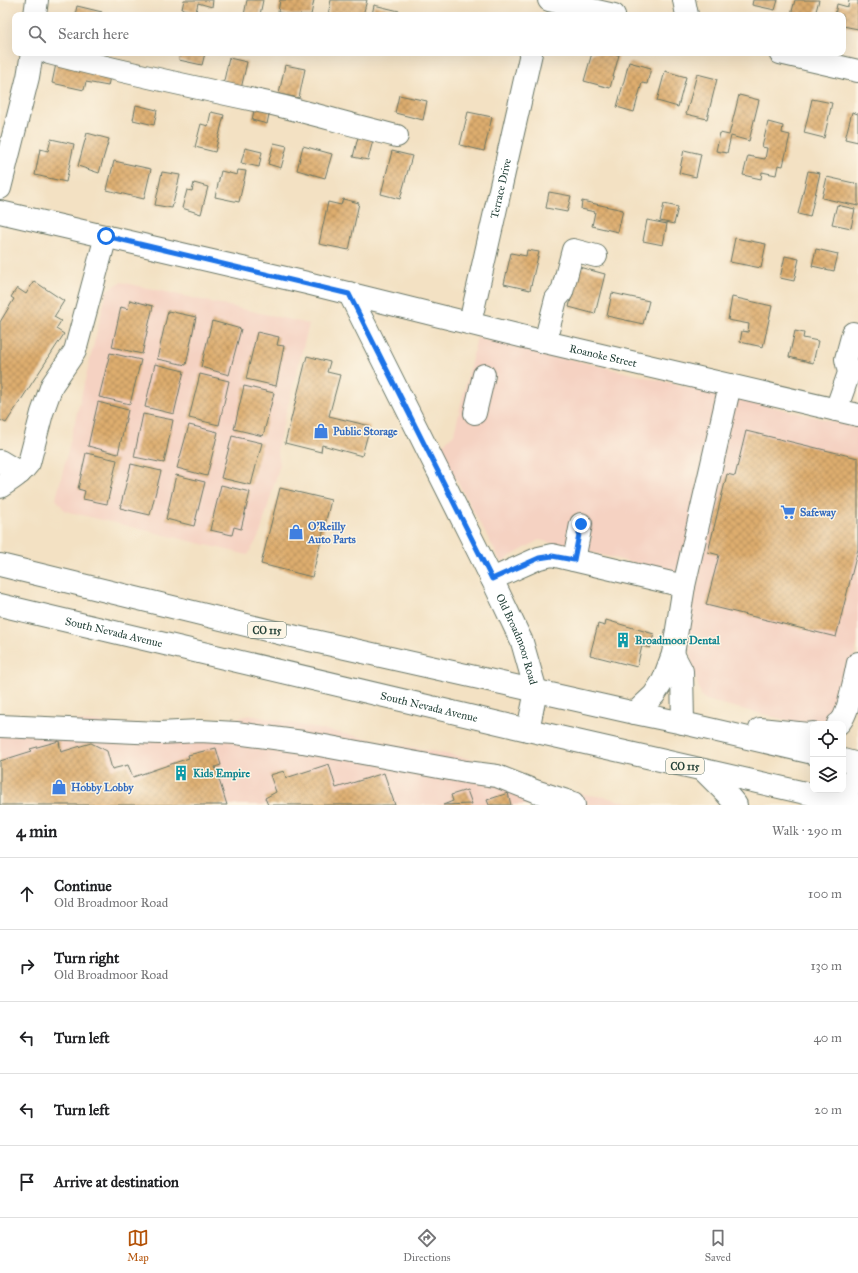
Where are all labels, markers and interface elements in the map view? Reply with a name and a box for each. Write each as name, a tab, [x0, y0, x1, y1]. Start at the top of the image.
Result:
search box	[12, 12, 846, 56]
icon: search	[26, 23, 48, 45]
text: Search here	[58, 25, 129, 43]
street label: Terrace Drive	[488, 157, 514, 220]
route start	[97, 227, 115, 245]
street label: Roanoke Street	[568, 342, 638, 370]
shop icon: Public Storage	[312, 422, 330, 440]
place label: Public Storage	[333, 425, 398, 438]
supermarket icon: Safeway	[779, 503, 797, 521]
place label: Safeway	[800, 506, 837, 520]
route end	[572, 515, 590, 533]
place label: O'Reilly Auto Parts	[307, 520, 356, 546]
shop icon: O'Reilly Auto Parts	[287, 523, 305, 541]
street label: Old Broadmoor Road	[493, 592, 540, 687]
street label: South Nevada Avenue	[64, 615, 164, 650]
road number: CO 115	[248, 622, 286, 638]
building icon: Broadmoor Dental	[614, 631, 632, 649]
place label: Broadmoor Dental	[635, 634, 721, 647]
street label: South Nevada Avenue	[379, 689, 479, 725]
map controls	[810, 721, 846, 793]
button: locate	[810, 721, 846, 757]
button: layers	[810, 757, 846, 793]
road number: CO 115	[666, 758, 704, 774]
building icon: Kids Empire	[172, 764, 190, 782]
place label: Kids Empire	[193, 767, 250, 781]
shop icon: Hobby Lobby	[50, 778, 68, 796]
place label: Hobby Lobby	[71, 781, 134, 795]
text: 4 min	[16, 821, 57, 842]
text: Walk · 290 m	[772, 823, 842, 839]
text: Continue	[54, 877, 112, 895]
icon: ahead	[16, 883, 38, 905]
text: 100 m	[808, 886, 842, 902]
text: Old Broadmoor Road	[54, 895, 168, 911]
text: Turn right	[54, 949, 119, 967]
icon: right	[16, 955, 38, 977]
text: 130 m	[810, 958, 842, 974]
text: Old Broadmoor Road	[54, 967, 168, 983]
icon: left	[16, 1027, 38, 1049]
text: Turn left	[54, 1029, 110, 1047]
text: 40 m	[813, 1030, 842, 1046]
icon: left	[16, 1099, 38, 1121]
text: Turn left	[54, 1101, 110, 1119]
text: 20 m	[814, 1102, 842, 1118]
icon: arrive	[16, 1171, 38, 1193]
text: Arrive at destination	[54, 1173, 179, 1191]
tab: Map	[127, 1227, 149, 1264]
tab: Directions	[403, 1227, 451, 1264]
tab: Saved	[705, 1227, 731, 1264]

